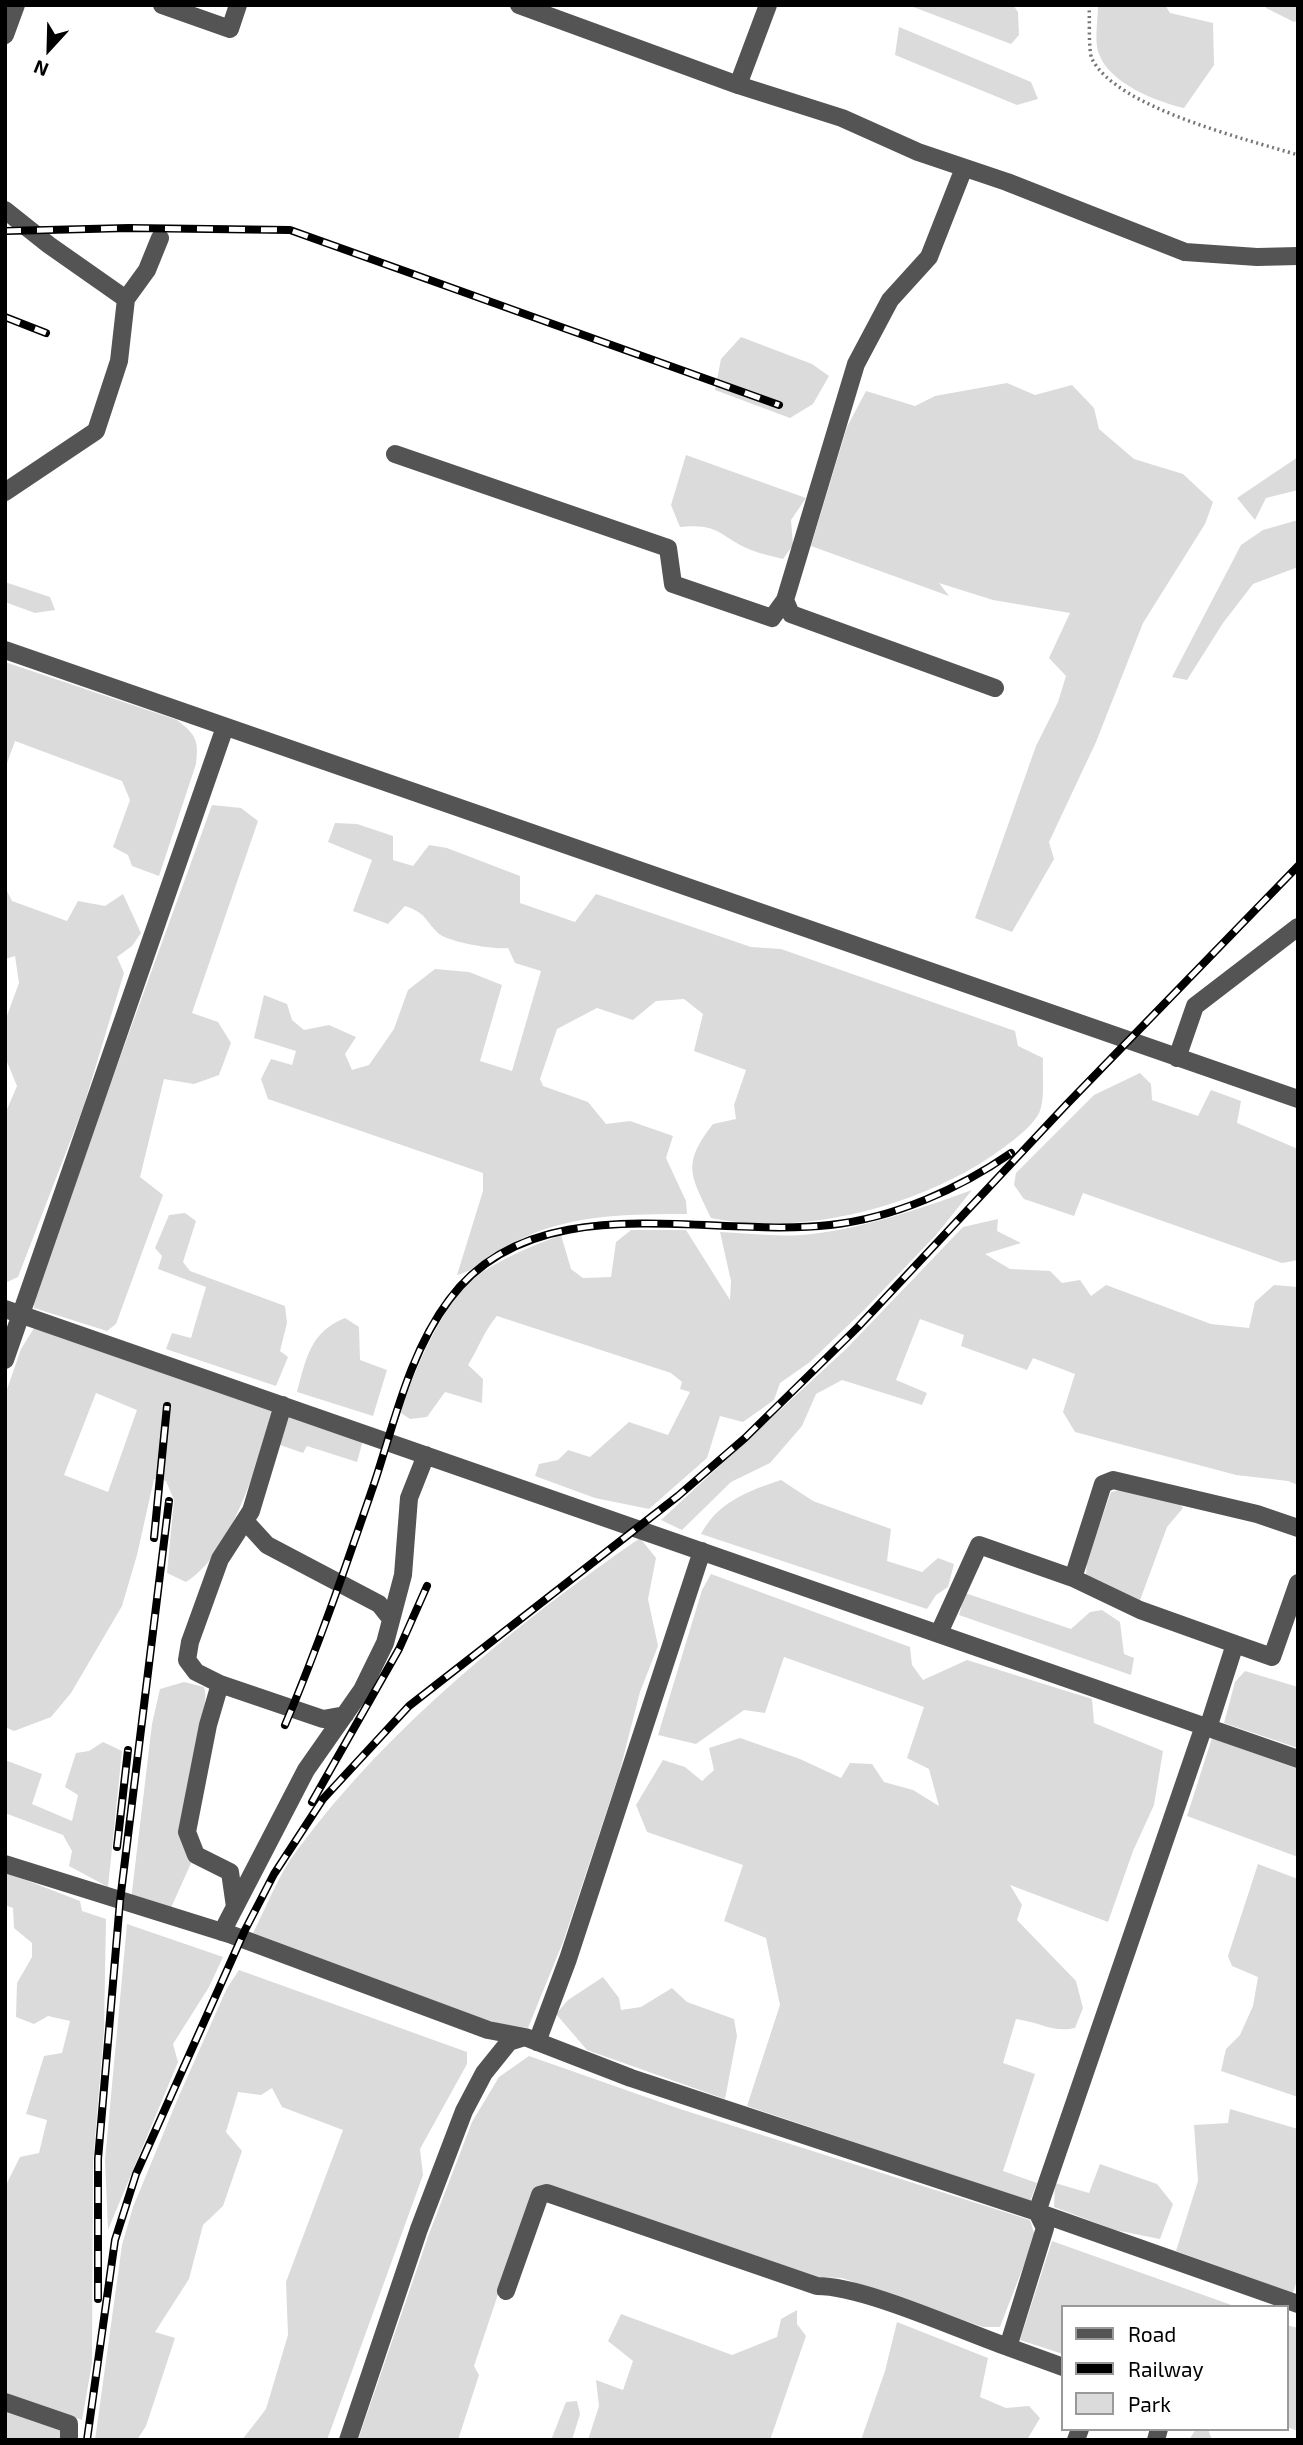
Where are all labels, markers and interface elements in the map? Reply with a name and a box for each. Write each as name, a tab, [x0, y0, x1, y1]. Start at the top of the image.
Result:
north arrow	[14, 14, 84, 84]
text: N	[30, 56, 52, 82]
legend	[1062, 2305, 1289, 2431]
text: Road	[1128, 2321, 1176, 2346]
text: Railway	[1128, 2356, 1204, 2381]
text: Park	[1128, 2391, 1171, 2416]

